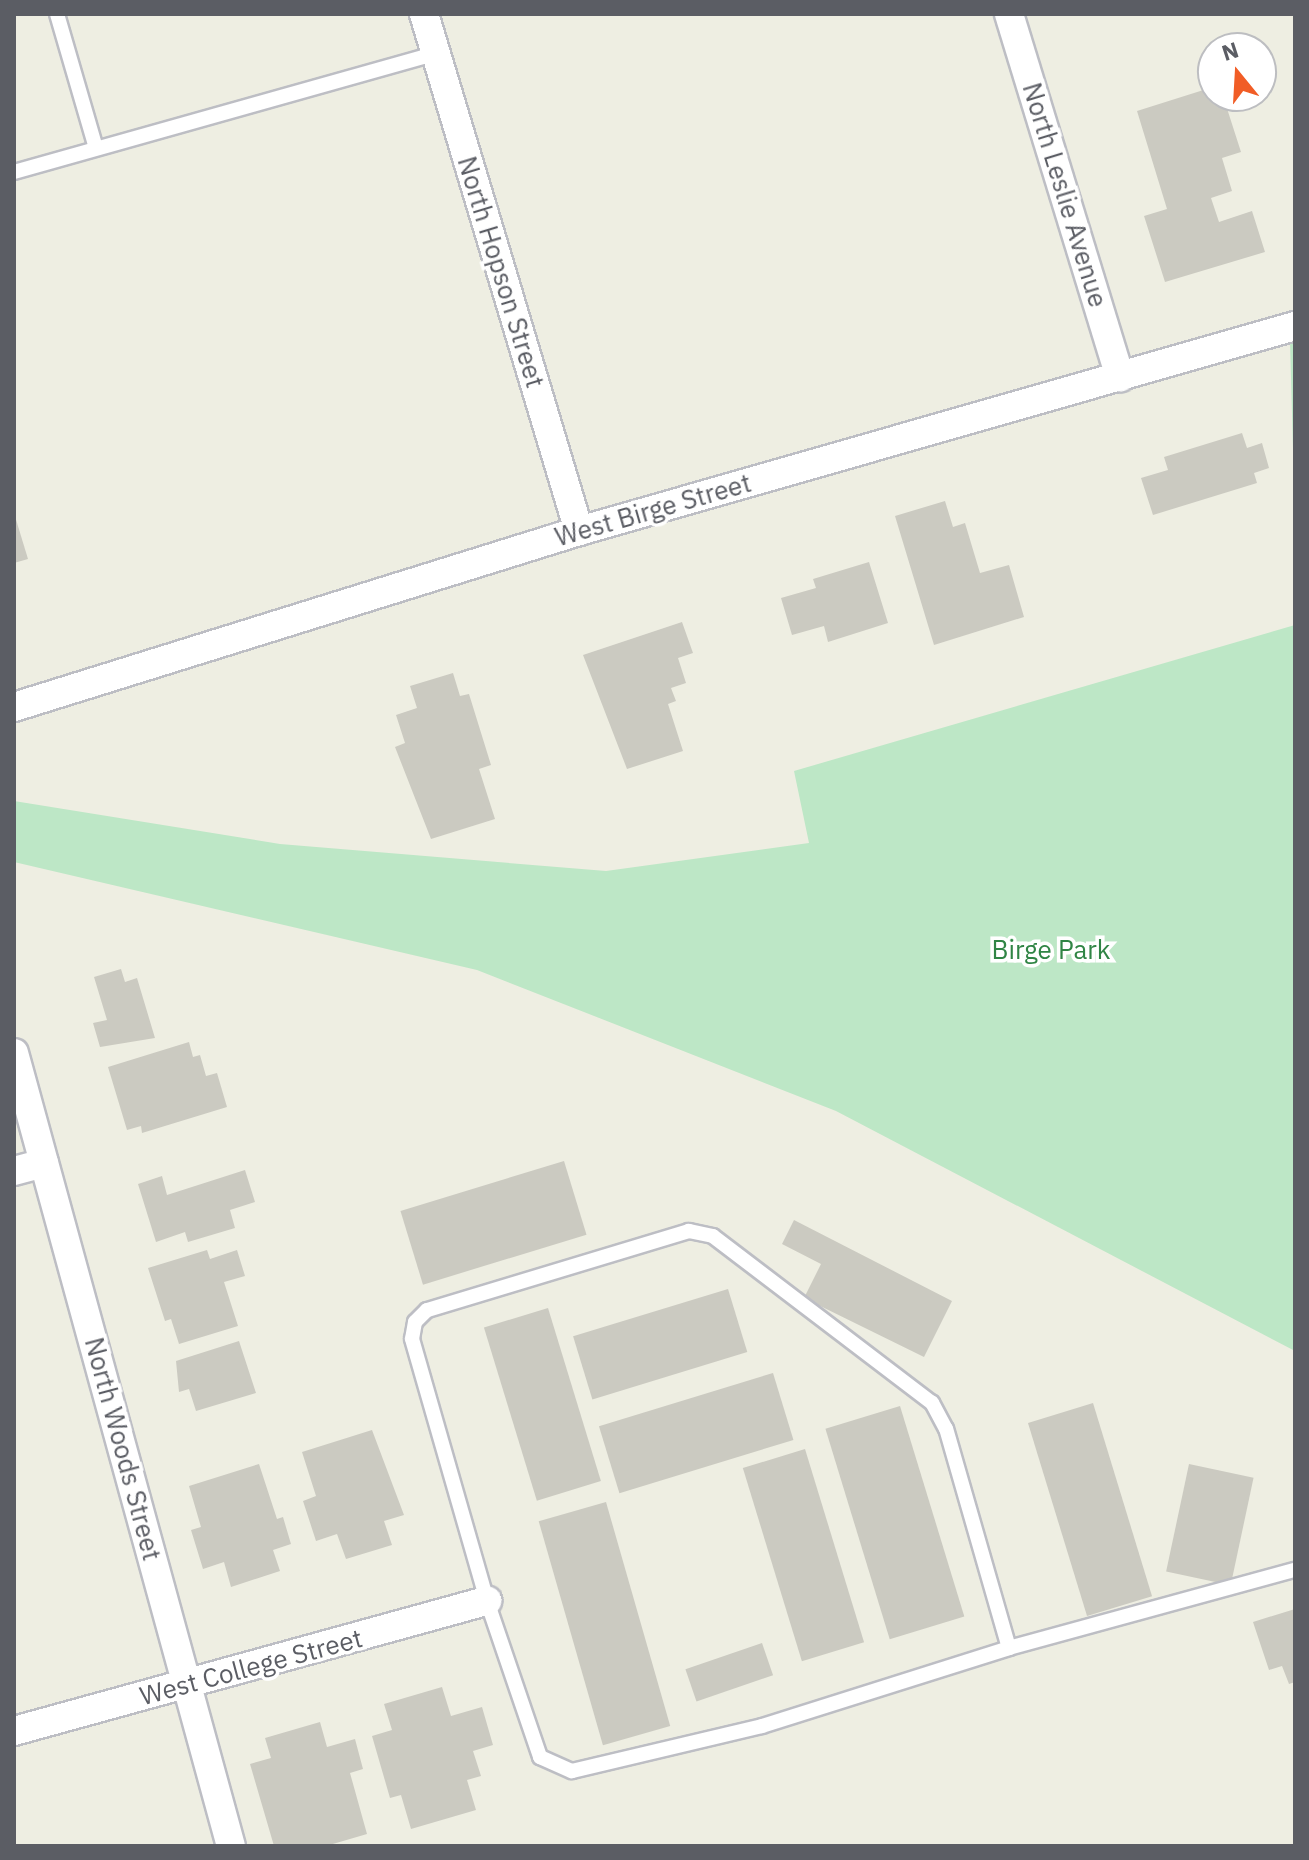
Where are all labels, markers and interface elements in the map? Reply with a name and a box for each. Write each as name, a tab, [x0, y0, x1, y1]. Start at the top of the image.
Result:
north arrow	[1197, 32, 1277, 112]
text: N	[1218, 34, 1242, 67]
street label: North Leslie Avenue	[1016, 79, 1114, 311]
street label: North Hopson Street	[451, 153, 551, 391]
street label: West Birge Street	[551, 467, 755, 553]
park label: Birge Park	[991, 934, 1111, 966]
street label: North Woods Street	[78, 1334, 168, 1564]
street label: West College Street	[136, 1622, 366, 1712]

